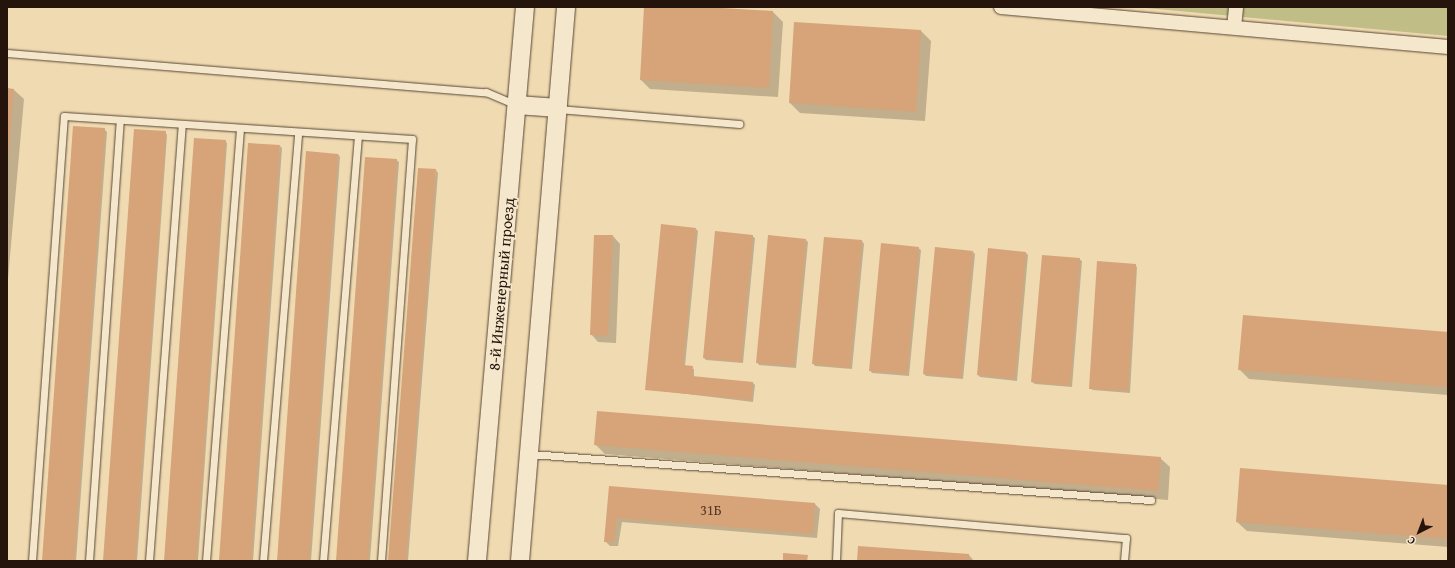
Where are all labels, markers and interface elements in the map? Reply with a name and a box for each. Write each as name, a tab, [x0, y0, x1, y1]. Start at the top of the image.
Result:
street label: 8-й Инженерный проезд	[484, 197, 518, 371]
house number: 31Б	[700, 502, 722, 518]
north arrow	[1399, 512, 1439, 552]
text: С	[1403, 533, 1419, 549]

